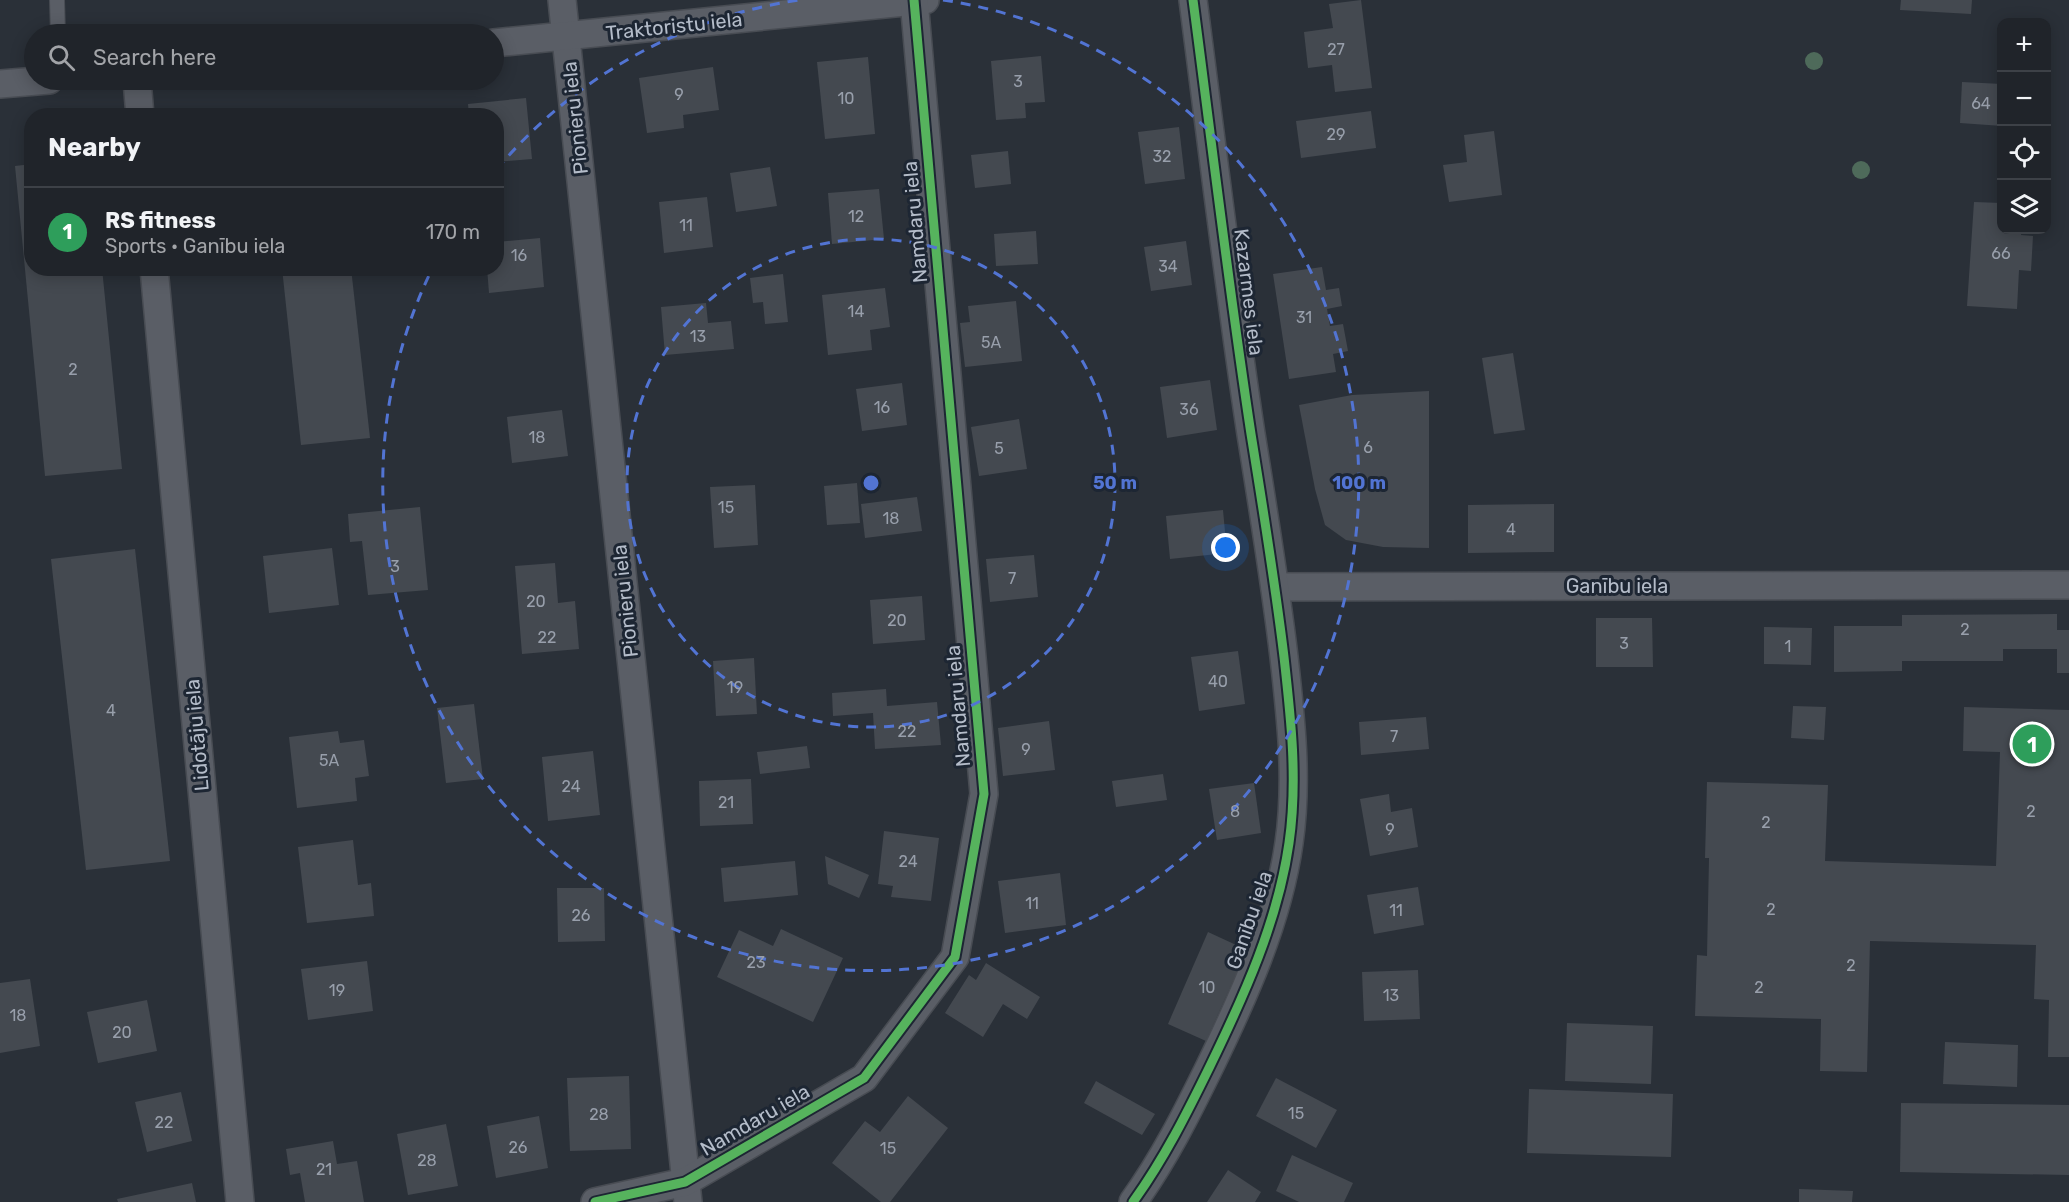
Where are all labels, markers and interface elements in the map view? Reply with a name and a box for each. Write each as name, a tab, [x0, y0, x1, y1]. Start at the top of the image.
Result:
street label: Traktoristu iela	[604, 7, 744, 45]
map controls	[1997, 18, 2051, 234]
button: +	[1997, 18, 2051, 72]
search box	[24, 24, 504, 90]
house number: 27	[1327, 40, 1345, 59]
icon: search	[45, 41, 78, 74]
text: Search here	[93, 44, 216, 71]
street label: Pionieru iela	[557, 60, 593, 176]
house number: 3	[1013, 72, 1023, 91]
button: −	[1997, 72, 2051, 126]
house number: 9	[674, 85, 684, 104]
house number: 10	[837, 89, 855, 108]
house number: 64	[1971, 94, 1991, 113]
house number: 29	[1327, 125, 1345, 144]
button: locate	[1997, 126, 2051, 180]
text: Nearby	[48, 132, 141, 163]
house number: 32	[1152, 147, 1172, 166]
street label: Namdaru iela	[898, 160, 932, 284]
button: layers	[1997, 180, 2051, 234]
text: RS fitness	[105, 207, 216, 234]
house number: 12	[848, 207, 864, 226]
house number: 11	[679, 216, 693, 235]
text: 1	[63, 220, 72, 244]
text: 170 m	[426, 220, 480, 244]
street label: Kazarmes iela	[1229, 227, 1269, 357]
text: Sports · Ganību iela	[105, 234, 285, 258]
house number: 66	[1991, 244, 2011, 263]
house number: 16	[511, 246, 528, 265]
house number: 34	[1158, 257, 1178, 276]
house number: 14	[848, 302, 864, 321]
house number: 31	[1296, 308, 1312, 327]
house number: 13	[690, 327, 706, 346]
house number: 5A	[981, 333, 1001, 352]
house number: 2	[68, 360, 78, 379]
house number: 16	[874, 398, 891, 417]
house number: 36	[1179, 400, 1199, 419]
house number: 18	[528, 428, 546, 447]
house number: 6	[1363, 438, 1373, 457]
house number: 5	[994, 439, 1004, 458]
text: 50 m	[1093, 472, 1137, 494]
text: 100 m	[1332, 472, 1386, 494]
centre of rings	[861, 473, 881, 493]
house number: 15	[718, 498, 734, 517]
house number: 18	[882, 509, 900, 528]
house number: 4	[1506, 520, 1516, 539]
your location	[1211, 533, 1240, 562]
street label: Pionieru iela	[607, 543, 643, 659]
house number: 3	[390, 557, 400, 576]
house number: 7	[1008, 569, 1016, 588]
street label: Ganību iela	[1566, 574, 1668, 598]
house number: 20	[526, 592, 546, 611]
house number: 20	[887, 611, 907, 630]
house number: 2	[1960, 620, 1970, 639]
house number: 22	[538, 628, 556, 647]
house number: 3	[1619, 634, 1629, 653]
house number: 1	[1785, 637, 1791, 656]
street label: Namdaru iela	[941, 644, 975, 768]
house number: 40	[1208, 672, 1228, 691]
street label: Lidotāju iela	[180, 678, 214, 792]
house number: 19	[727, 678, 743, 697]
house number: 4	[106, 701, 116, 720]
house number: 22	[898, 722, 916, 741]
pin: 1	[2012, 722, 2052, 766]
house number: 7	[1390, 727, 1398, 746]
house number: 9	[1021, 740, 1031, 759]
house number: 5A	[319, 751, 339, 770]
house number: 24	[561, 777, 581, 796]
house number: 21	[718, 793, 734, 812]
house number: 8	[1230, 802, 1240, 821]
house number: 2	[2026, 802, 2036, 821]
house number: 2	[1761, 813, 1771, 832]
house number: 9	[1385, 820, 1395, 839]
house number: 24	[898, 852, 918, 871]
street label: Ganību iela	[1221, 868, 1277, 972]
house number: 11	[1025, 894, 1039, 913]
house number: 2	[1766, 900, 1776, 919]
house number: 11	[1389, 901, 1403, 920]
house number: 26	[571, 906, 591, 925]
house number: 23	[746, 953, 766, 972]
house number: 2	[1846, 956, 1856, 975]
house number: 10	[1198, 978, 1216, 997]
house number: 2	[1754, 978, 1764, 997]
house number: 19	[329, 981, 345, 1000]
house number: 13	[1383, 986, 1399, 1005]
house number: 18	[9, 1006, 27, 1025]
house number: 20	[112, 1023, 132, 1042]
street label: Namdaru iela	[696, 1079, 814, 1161]
house number: 15	[1288, 1104, 1304, 1123]
house number: 28	[589, 1105, 609, 1124]
house number: 22	[155, 1113, 173, 1132]
house number: 26	[508, 1138, 528, 1157]
house number: 15	[880, 1139, 896, 1158]
house number: 28	[417, 1151, 437, 1170]
house number: 21	[316, 1160, 332, 1179]

